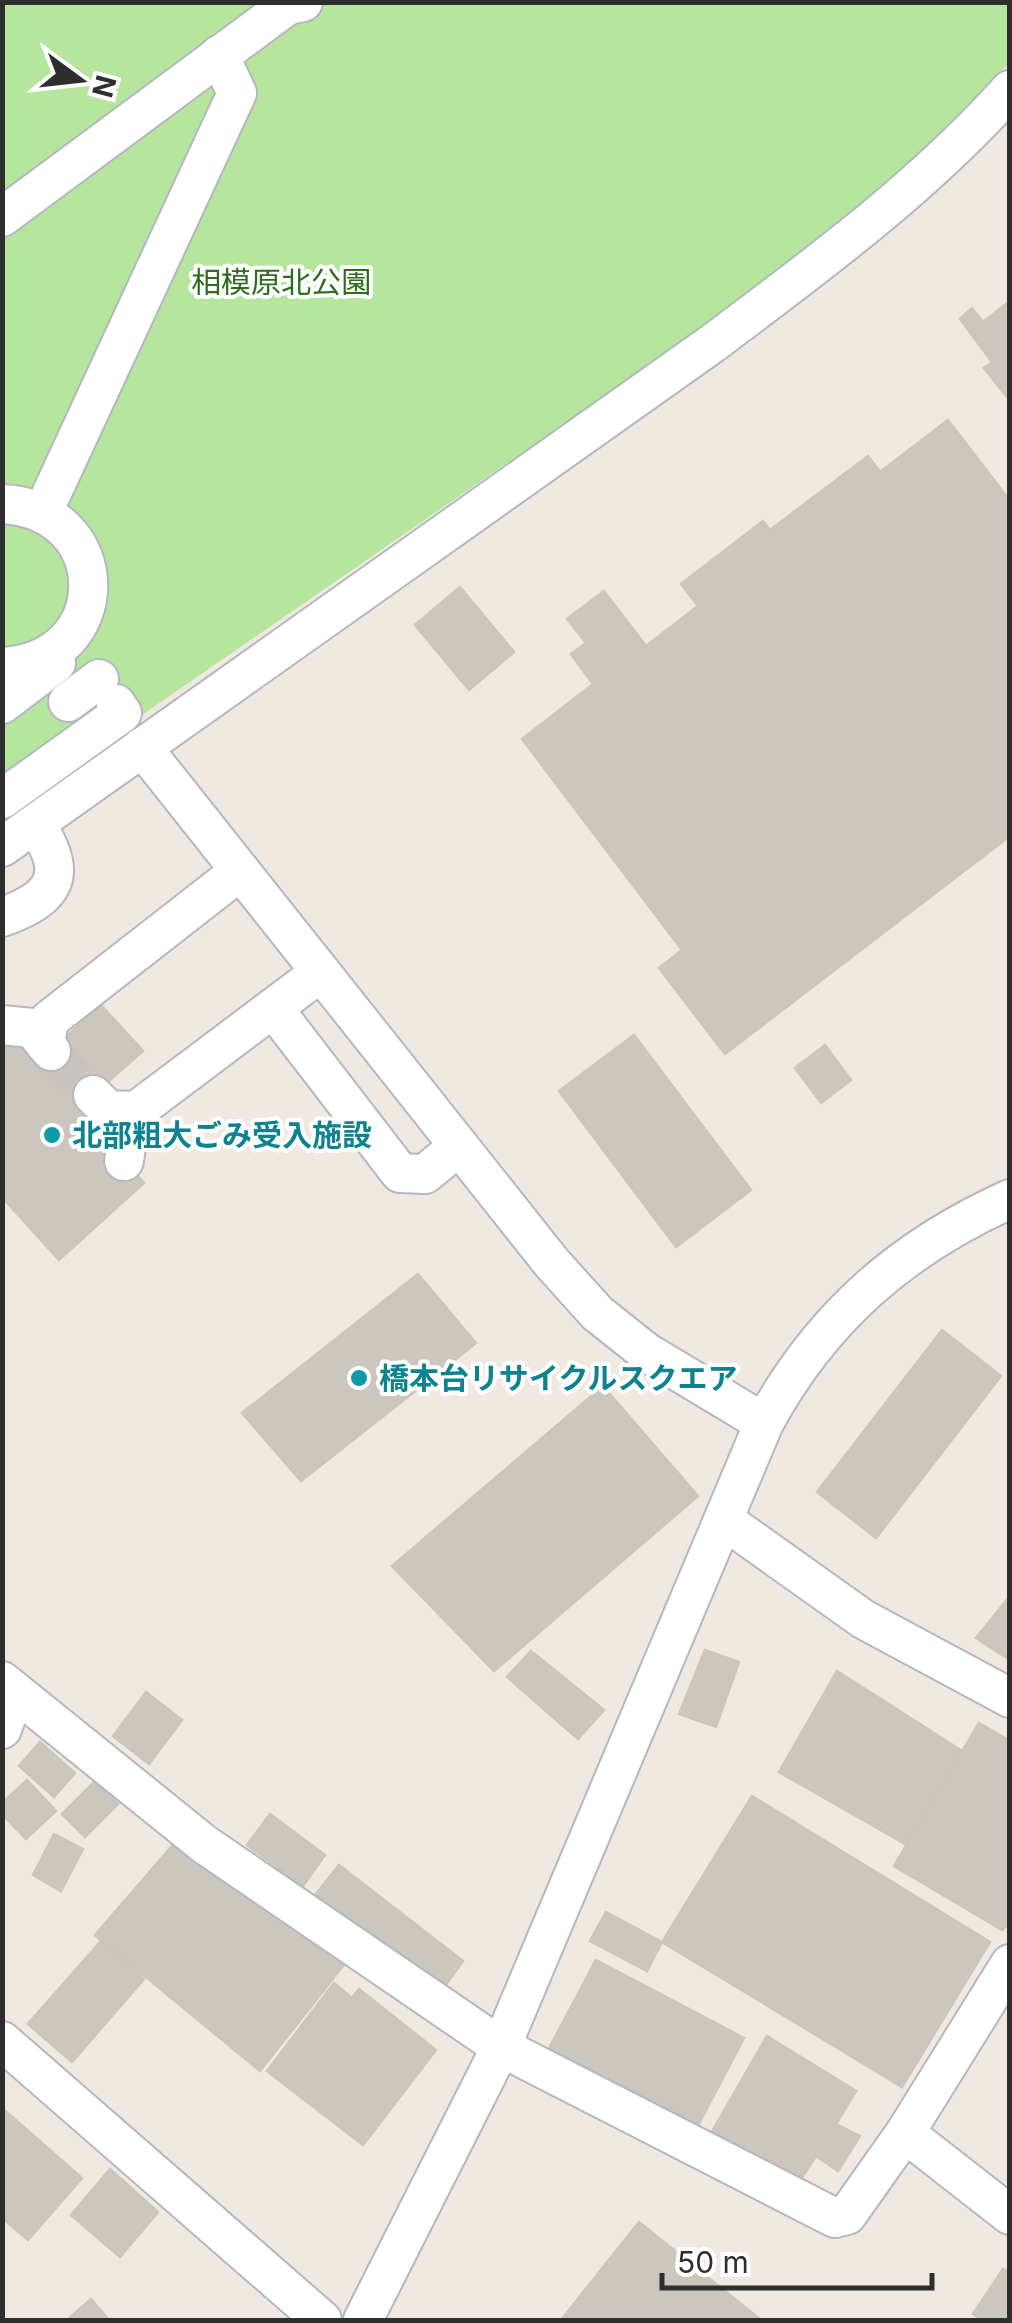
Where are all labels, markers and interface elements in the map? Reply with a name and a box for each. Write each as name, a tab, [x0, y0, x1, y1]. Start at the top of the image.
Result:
north arrow	[30, 30, 130, 130]
text: N	[85, 72, 123, 101]
park label: 相模原北公園	[191, 264, 371, 300]
place label: 北部粗大ごみ受入施設	[72, 1117, 372, 1153]
marker: 北部粗大ごみ受入施設	[41, 1124, 63, 1146]
place label: 橋本台リサイクルスクエア	[379, 1360, 738, 1396]
marker: 橋本台リサイクルスクエア	[348, 1367, 370, 1389]
scale bar	[662, 2228, 932, 2290]
text: 50 m	[677, 2244, 749, 2280]

